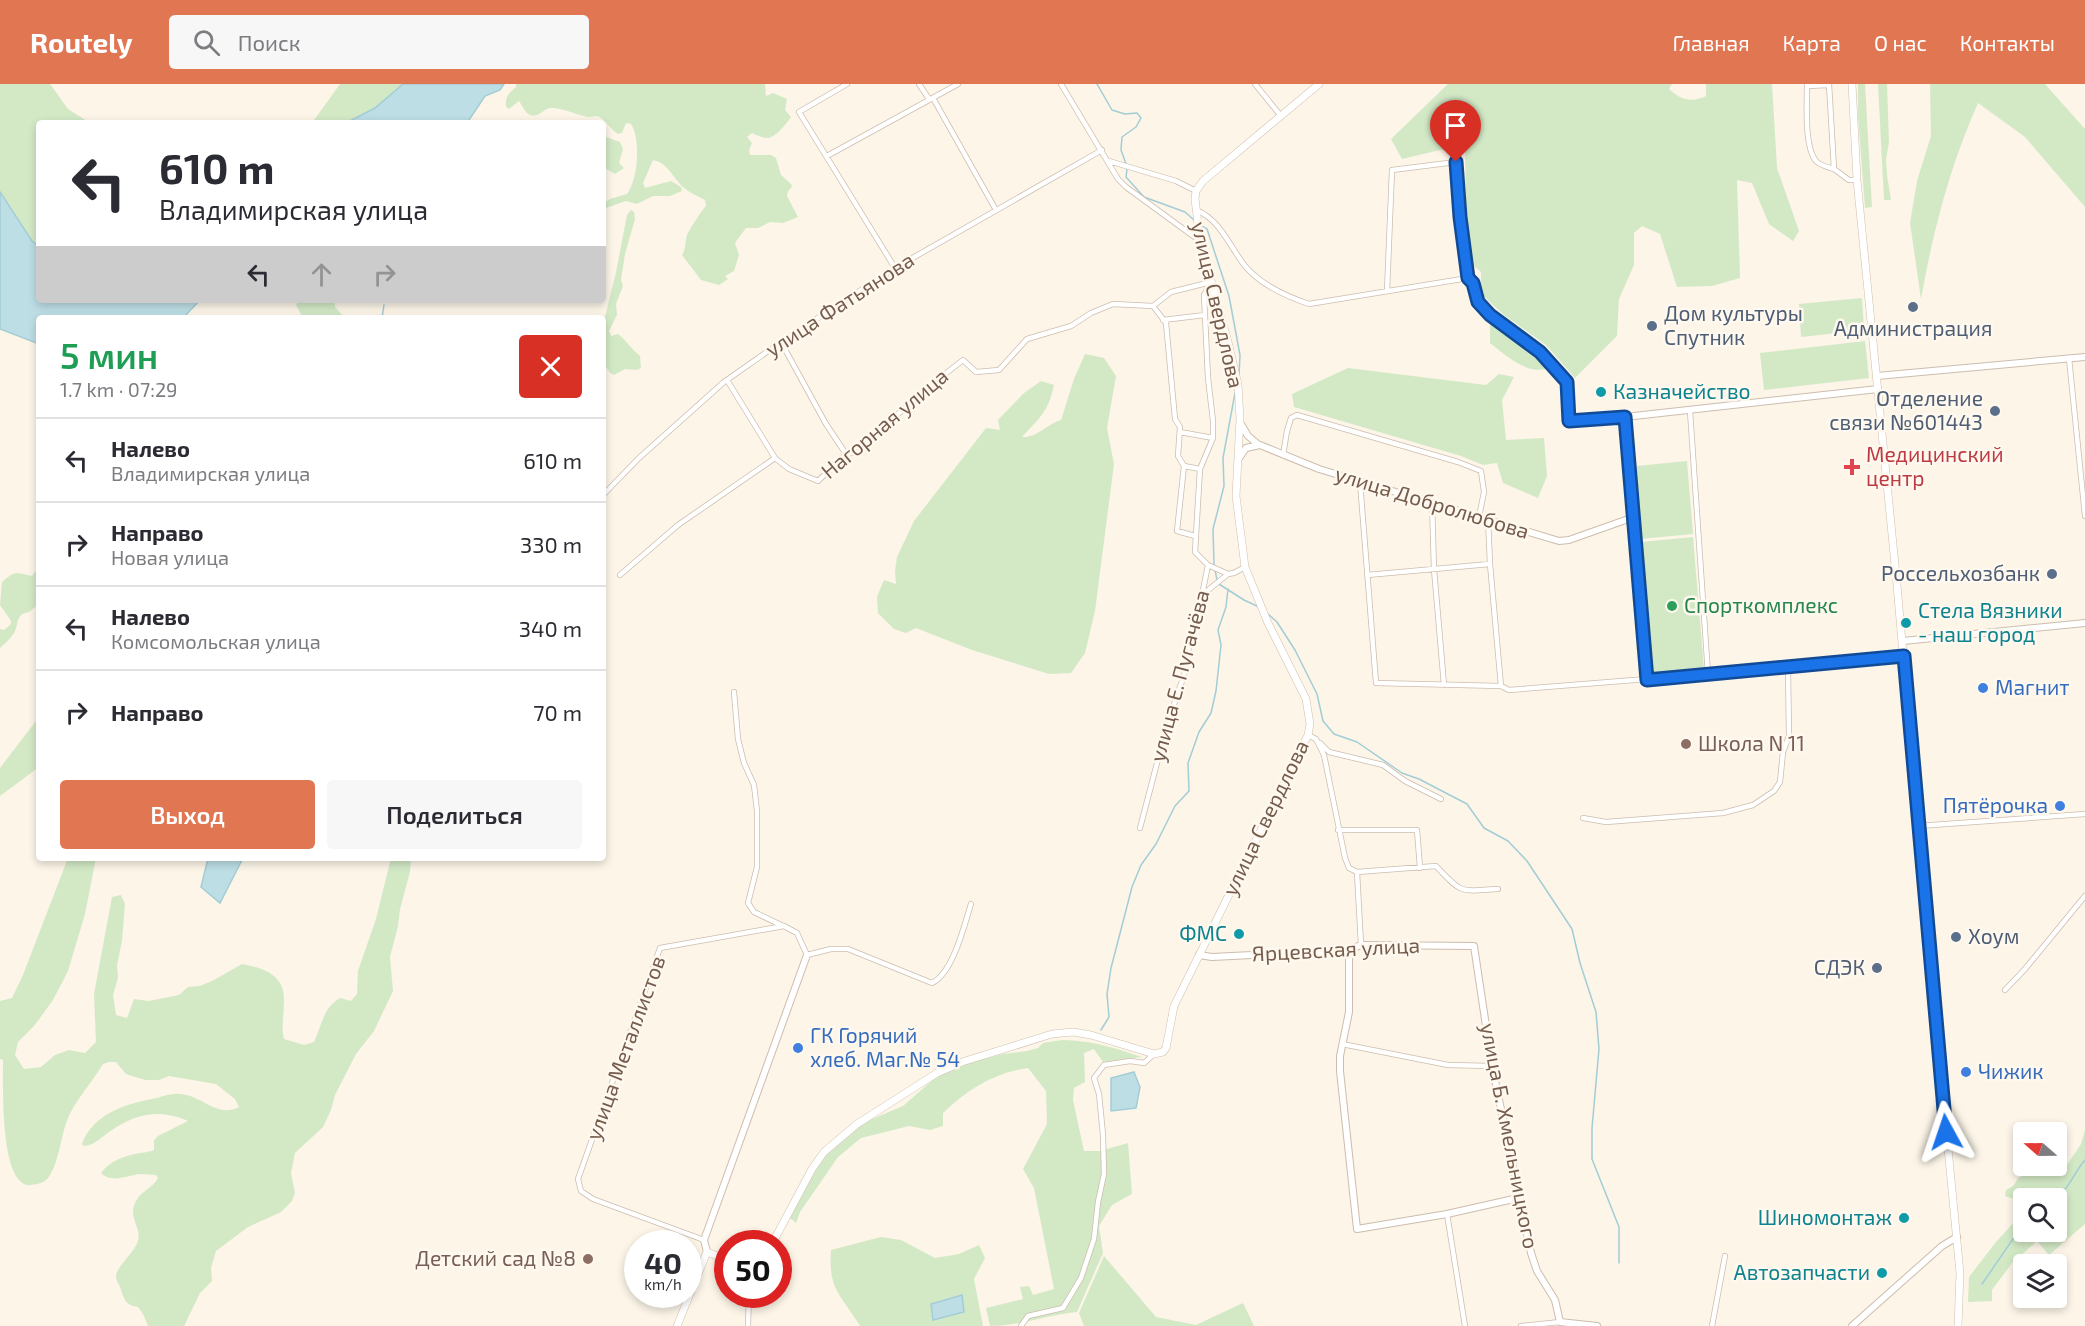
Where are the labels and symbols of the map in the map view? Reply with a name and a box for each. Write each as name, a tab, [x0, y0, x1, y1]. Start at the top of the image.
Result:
pin	[1430, 100, 1481, 162]
street label: улица Свердлова	[1186, 219, 1250, 390]
street label: улица Фатьянова	[760, 246, 919, 362]
place label: Дом культуры Спутник	[1664, 300, 1803, 350]
marker: Администрация	[1906, 300, 1920, 314]
place label: Администрация	[1834, 315, 1992, 340]
marker: Дом культуры Спутник	[1645, 319, 1659, 333]
street label: Нагорная улица	[816, 363, 953, 484]
place label: Казначейство	[1613, 378, 1751, 403]
marker: Казначейство	[1594, 385, 1608, 399]
place label: Отделение связи №601443	[1829, 385, 1983, 434]
marker: Отделение связи №601443	[1988, 404, 2002, 418]
place label: Медицинский центр	[1866, 441, 2004, 490]
marker: Медицинский центр	[1843, 458, 1861, 476]
street label: улица Добролюбова	[1332, 460, 1533, 544]
place label: Россельхозбанк	[1881, 560, 2040, 585]
marker: Россельхозбанк	[2045, 567, 2059, 581]
street label: улица Е. Пугачёва	[1144, 587, 1214, 765]
place label: Спорткомплекс	[1684, 592, 1838, 617]
place label: Стела Вязники - наш город	[1918, 597, 2062, 646]
marker: Спорткомплекс	[1665, 599, 1679, 613]
marker: Стела Вязники - наш город	[1899, 616, 1913, 630]
place label: Магнит	[1995, 674, 2070, 699]
marker: Магнит	[1976, 681, 1990, 695]
place label: Школа N 11	[1698, 730, 1805, 755]
street label: улица Свердлова	[1216, 736, 1314, 900]
marker: Школа N 11	[1679, 737, 1693, 751]
place label: Пятёрочка	[1943, 792, 2048, 817]
marker: Пятёрочка	[2053, 799, 2067, 813]
place label: ФМС	[1179, 920, 1227, 945]
place label: Хоум	[1968, 923, 2019, 949]
marker: ФМС	[1232, 927, 1246, 941]
marker: Хоум	[1949, 930, 1963, 944]
street label: Ярцевская улица	[1251, 932, 1421, 966]
street label: улица Металлистов	[580, 952, 671, 1144]
place label: СДЭК	[1814, 954, 1865, 979]
marker: СДЭК	[1870, 961, 1884, 975]
street label: улица Б. Хмельницкого	[1475, 1021, 1545, 1251]
place label: ГК Горячий хлеб. Маг.№ 54	[810, 1022, 960, 1071]
marker: ГК Горячий хлеб. Маг.№ 54	[791, 1041, 805, 1055]
place label: Чижик	[1978, 1058, 2044, 1083]
marker: Чижик	[1959, 1065, 1973, 1079]
position arrow	[1914, 1100, 1978, 1164]
north arrow	[2013, 1122, 2067, 1176]
place label: Шиномонтаж	[1758, 1204, 1892, 1229]
marker: Шиномонтаж	[1897, 1211, 1911, 1225]
speed limit sign: 50	[714, 1230, 792, 1308]
place label: Детский сад №8	[415, 1245, 576, 1270]
marker: Детский сад №8	[581, 1252, 595, 1266]
place label: Автозапчасти	[1734, 1259, 1870, 1284]
marker: Автозапчасти	[1875, 1266, 1889, 1280]

